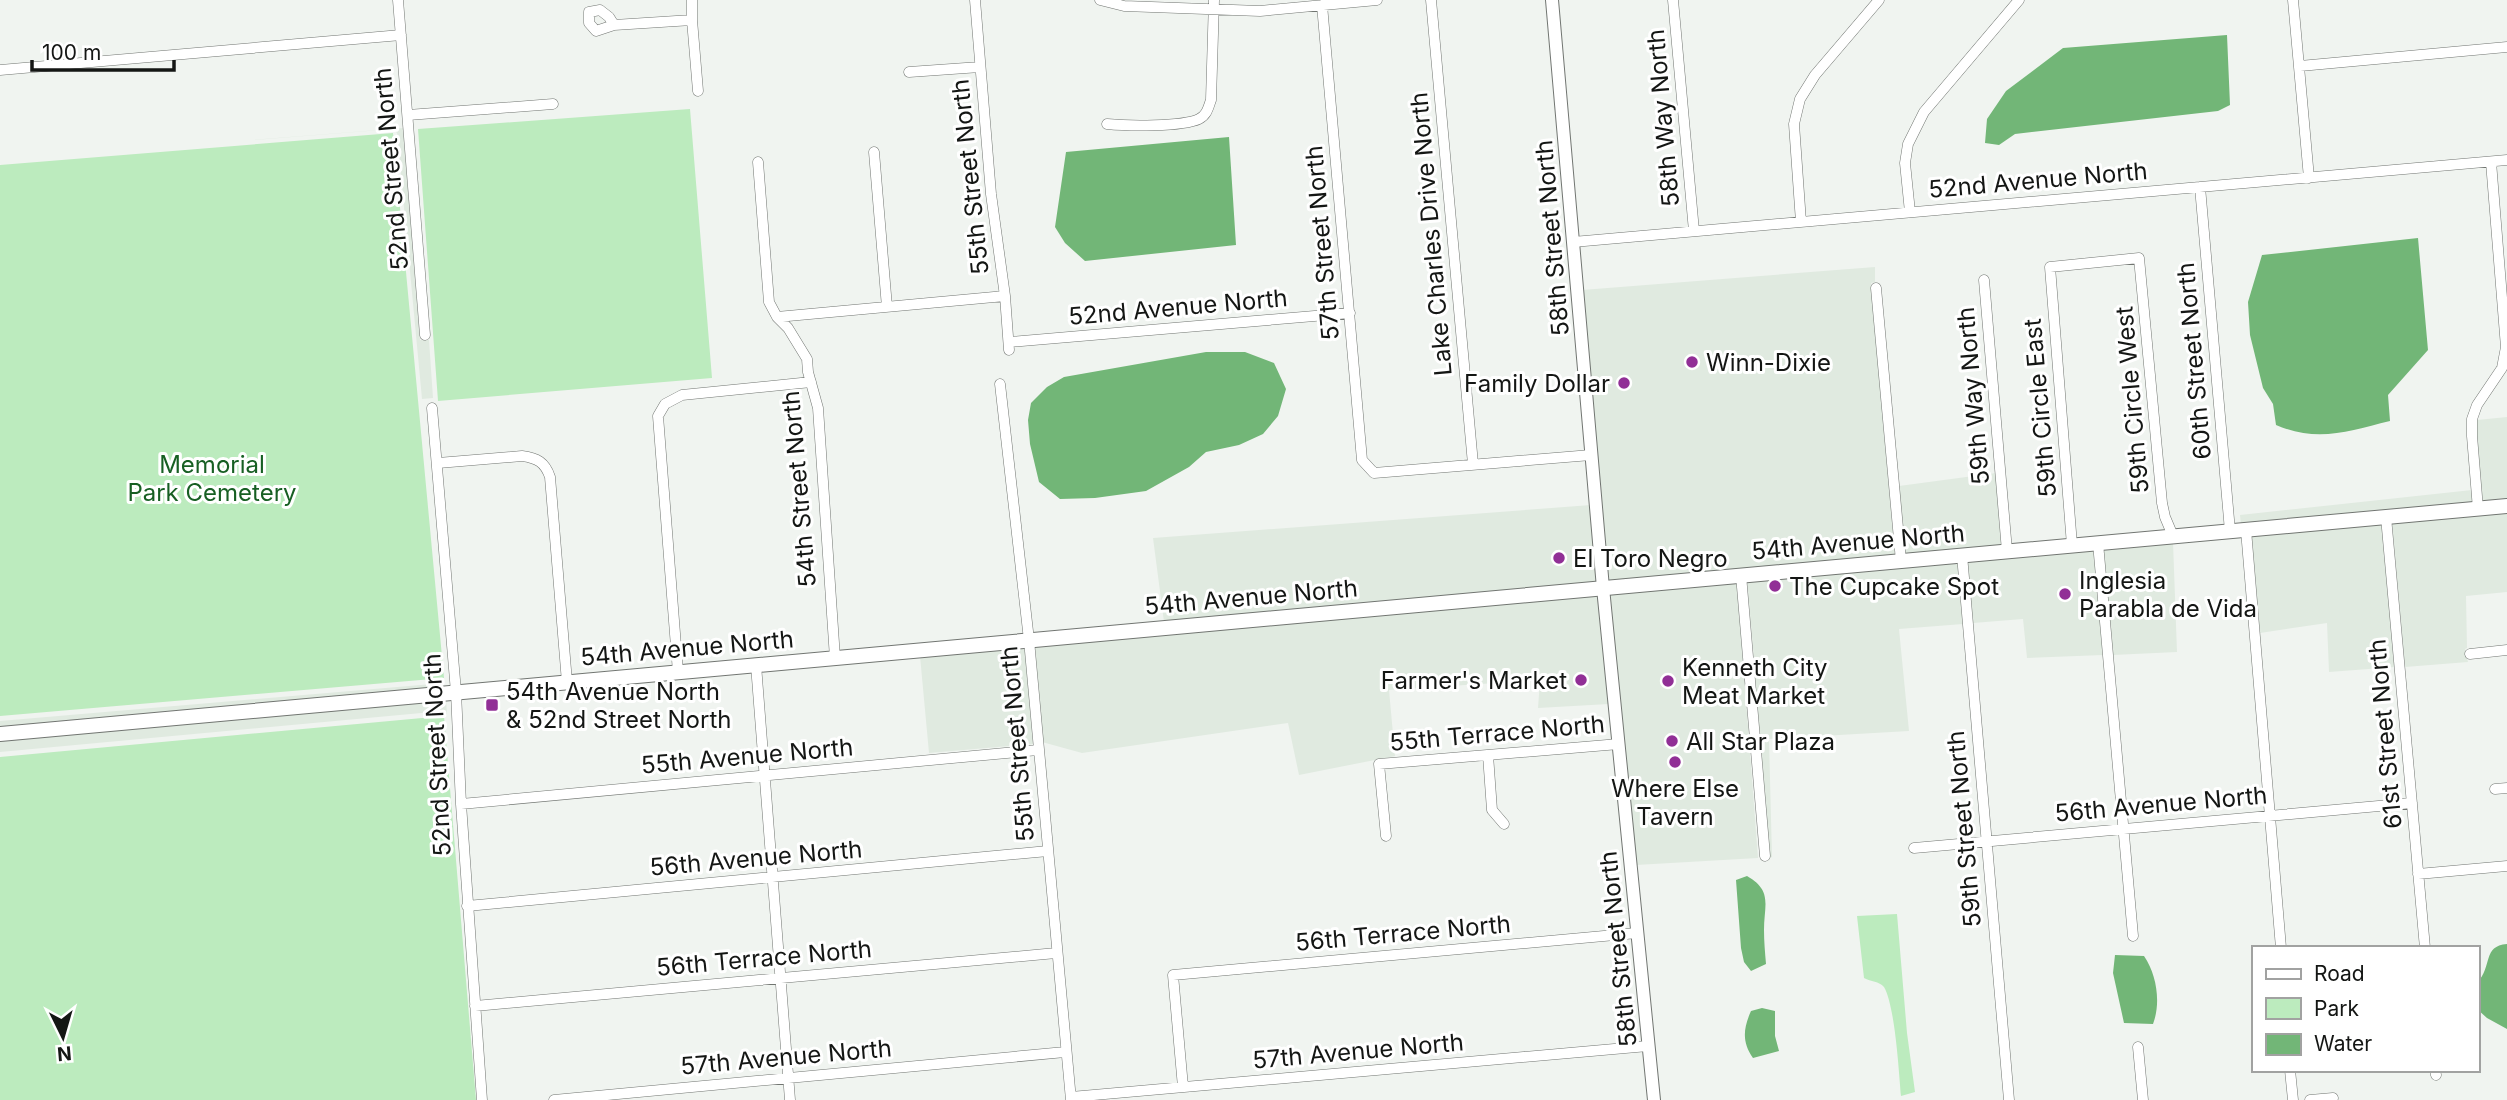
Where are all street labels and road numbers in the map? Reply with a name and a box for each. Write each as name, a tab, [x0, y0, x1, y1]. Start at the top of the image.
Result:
street label: 58th Way North	[1641, 28, 1685, 208]
street label: 52nd Street North	[368, 66, 414, 272]
street label: 55th Street North	[945, 78, 995, 276]
street label: Lake Charles Drive North	[1404, 91, 1458, 377]
street label: 58th Street North	[1529, 139, 1575, 337]
street label: 57th Street North	[1299, 144, 1345, 342]
street label: 52nd Avenue North	[1927, 156, 2149, 204]
street label: 60th Street North	[2171, 261, 2217, 461]
street label: 52nd Avenue North	[1067, 283, 1289, 331]
street label: 59th Circle West	[2109, 305, 2155, 495]
street label: 59th Way North	[1951, 306, 1995, 486]
street label: 59th Circle East	[2018, 317, 2062, 499]
street label: 54th Street North	[776, 389, 822, 589]
street label: 54th Avenue North	[1750, 518, 1966, 566]
street label: 54th Avenue North	[1143, 573, 1359, 621]
street label: 54th Avenue North	[579, 624, 795, 672]
street label: 61st Street North	[2362, 638, 2408, 830]
street label: 55th Street North	[994, 645, 1040, 843]
street label: 52nd Street North	[417, 653, 457, 857]
street label: 55th Terrace North	[1388, 709, 1606, 757]
street label: 59th Street North	[1941, 730, 1987, 928]
street label: 55th Avenue North	[640, 732, 854, 780]
street label: 56th Avenue North	[2054, 780, 2268, 828]
street label: 56th Avenue North	[649, 834, 863, 882]
street label: 58th Street North	[1593, 850, 1643, 1048]
street label: 56th Terrace North	[1294, 909, 1512, 957]
street label: 56th Terrace North	[655, 934, 873, 982]
street label: 57th Avenue North	[1251, 1027, 1465, 1075]
street label: 57th Avenue North	[679, 1033, 893, 1081]

